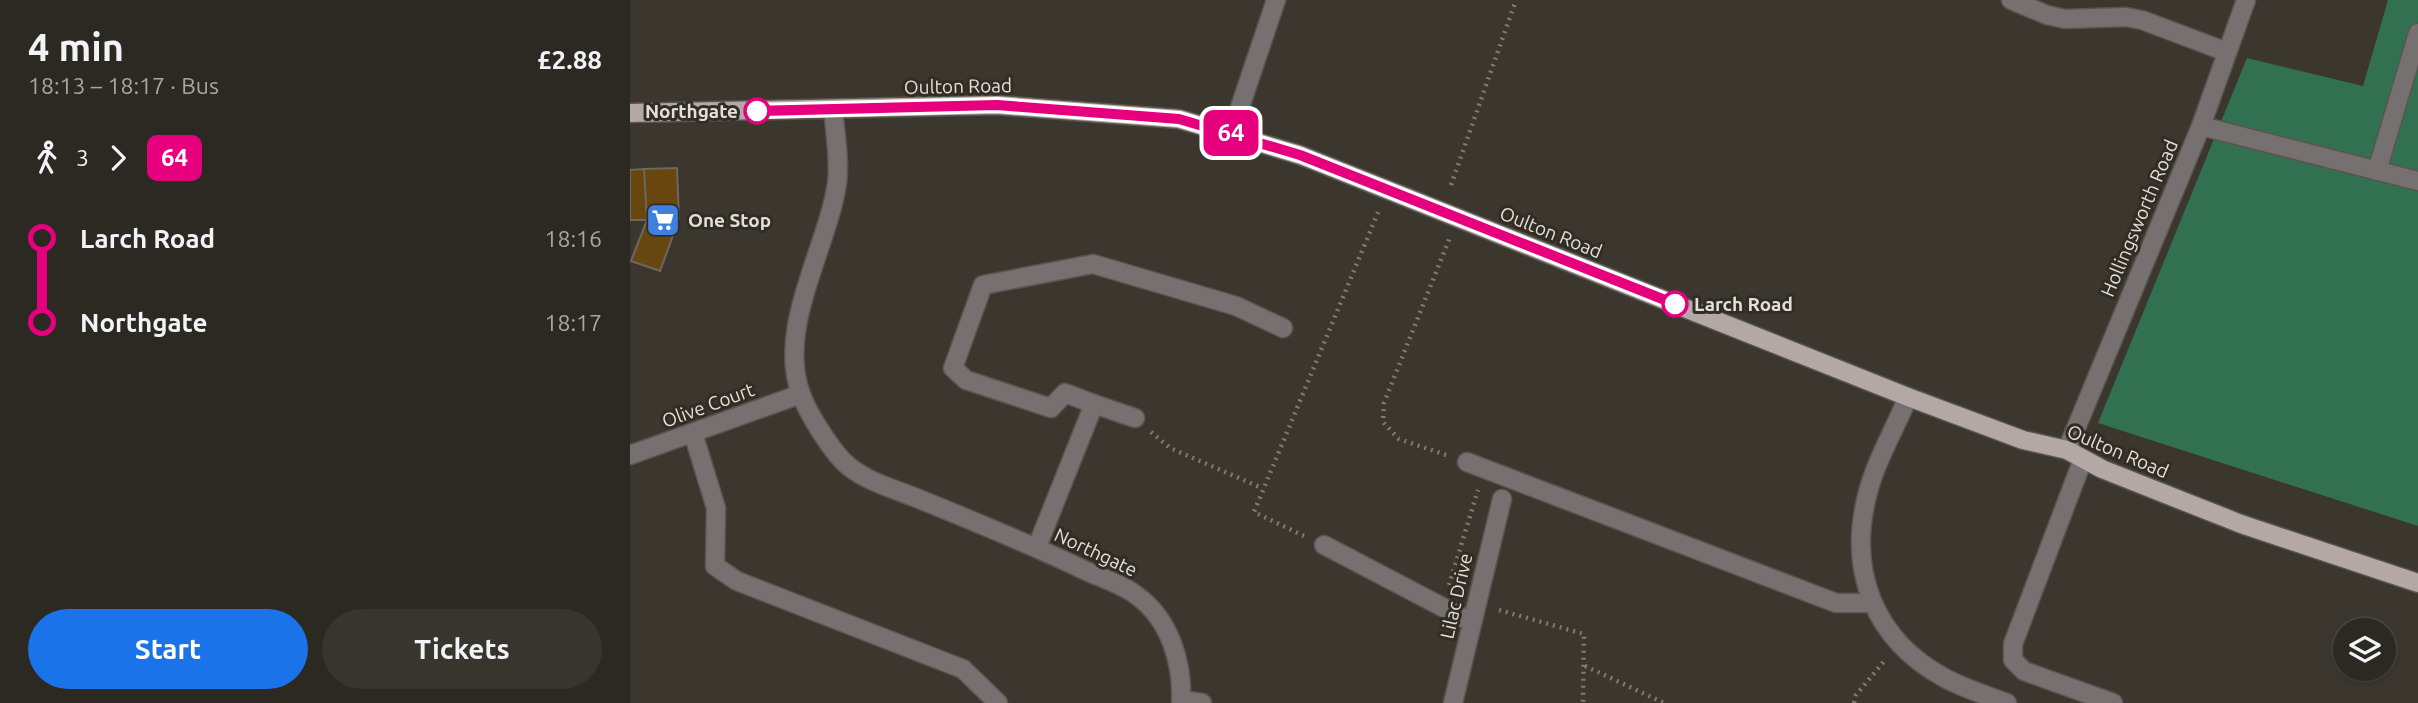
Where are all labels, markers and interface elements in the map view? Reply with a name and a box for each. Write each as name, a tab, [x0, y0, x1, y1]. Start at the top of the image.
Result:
text: 4 min	[28, 26, 124, 68]
text: £2.88	[537, 45, 602, 74]
text: 18:13 – 18:17 · Bus	[28, 73, 219, 98]
street label: Oulton Road	[904, 74, 1012, 98]
marker: Northgate	[744, 98, 770, 124]
place label: Northgate	[645, 100, 738, 122]
line badge: 64	[1200, 110, 1262, 156]
text: 64	[1217, 119, 1245, 146]
street label: Hollingsworth Road	[2096, 136, 2182, 300]
icon: walk	[28, 139, 66, 177]
icon: forward	[99, 139, 137, 177]
text: 64	[161, 144, 188, 171]
text: 3	[76, 145, 89, 170]
supermarket icon: One Stop	[644, 201, 682, 239]
street label: Oulton Road	[1497, 202, 1605, 262]
place label: One Stop	[688, 209, 771, 231]
text: Larch Road	[80, 224, 215, 253]
text: 18:16	[544, 226, 602, 251]
marker: Larch Road	[1662, 291, 1688, 317]
place label: Larch Road	[1694, 293, 1793, 315]
text: Northgate	[80, 308, 207, 337]
text: 18:17	[544, 310, 602, 335]
street label: Olive Court	[659, 378, 758, 432]
street label: Oulton Road	[2064, 420, 2172, 482]
street label: Northgate	[1051, 523, 1141, 581]
street label: Lilac Drive	[1435, 551, 1477, 641]
button: Start	[28, 609, 308, 689]
button: Tickets	[322, 609, 602, 689]
map controls	[2333, 618, 2396, 681]
button: layers	[2333, 618, 2396, 681]

